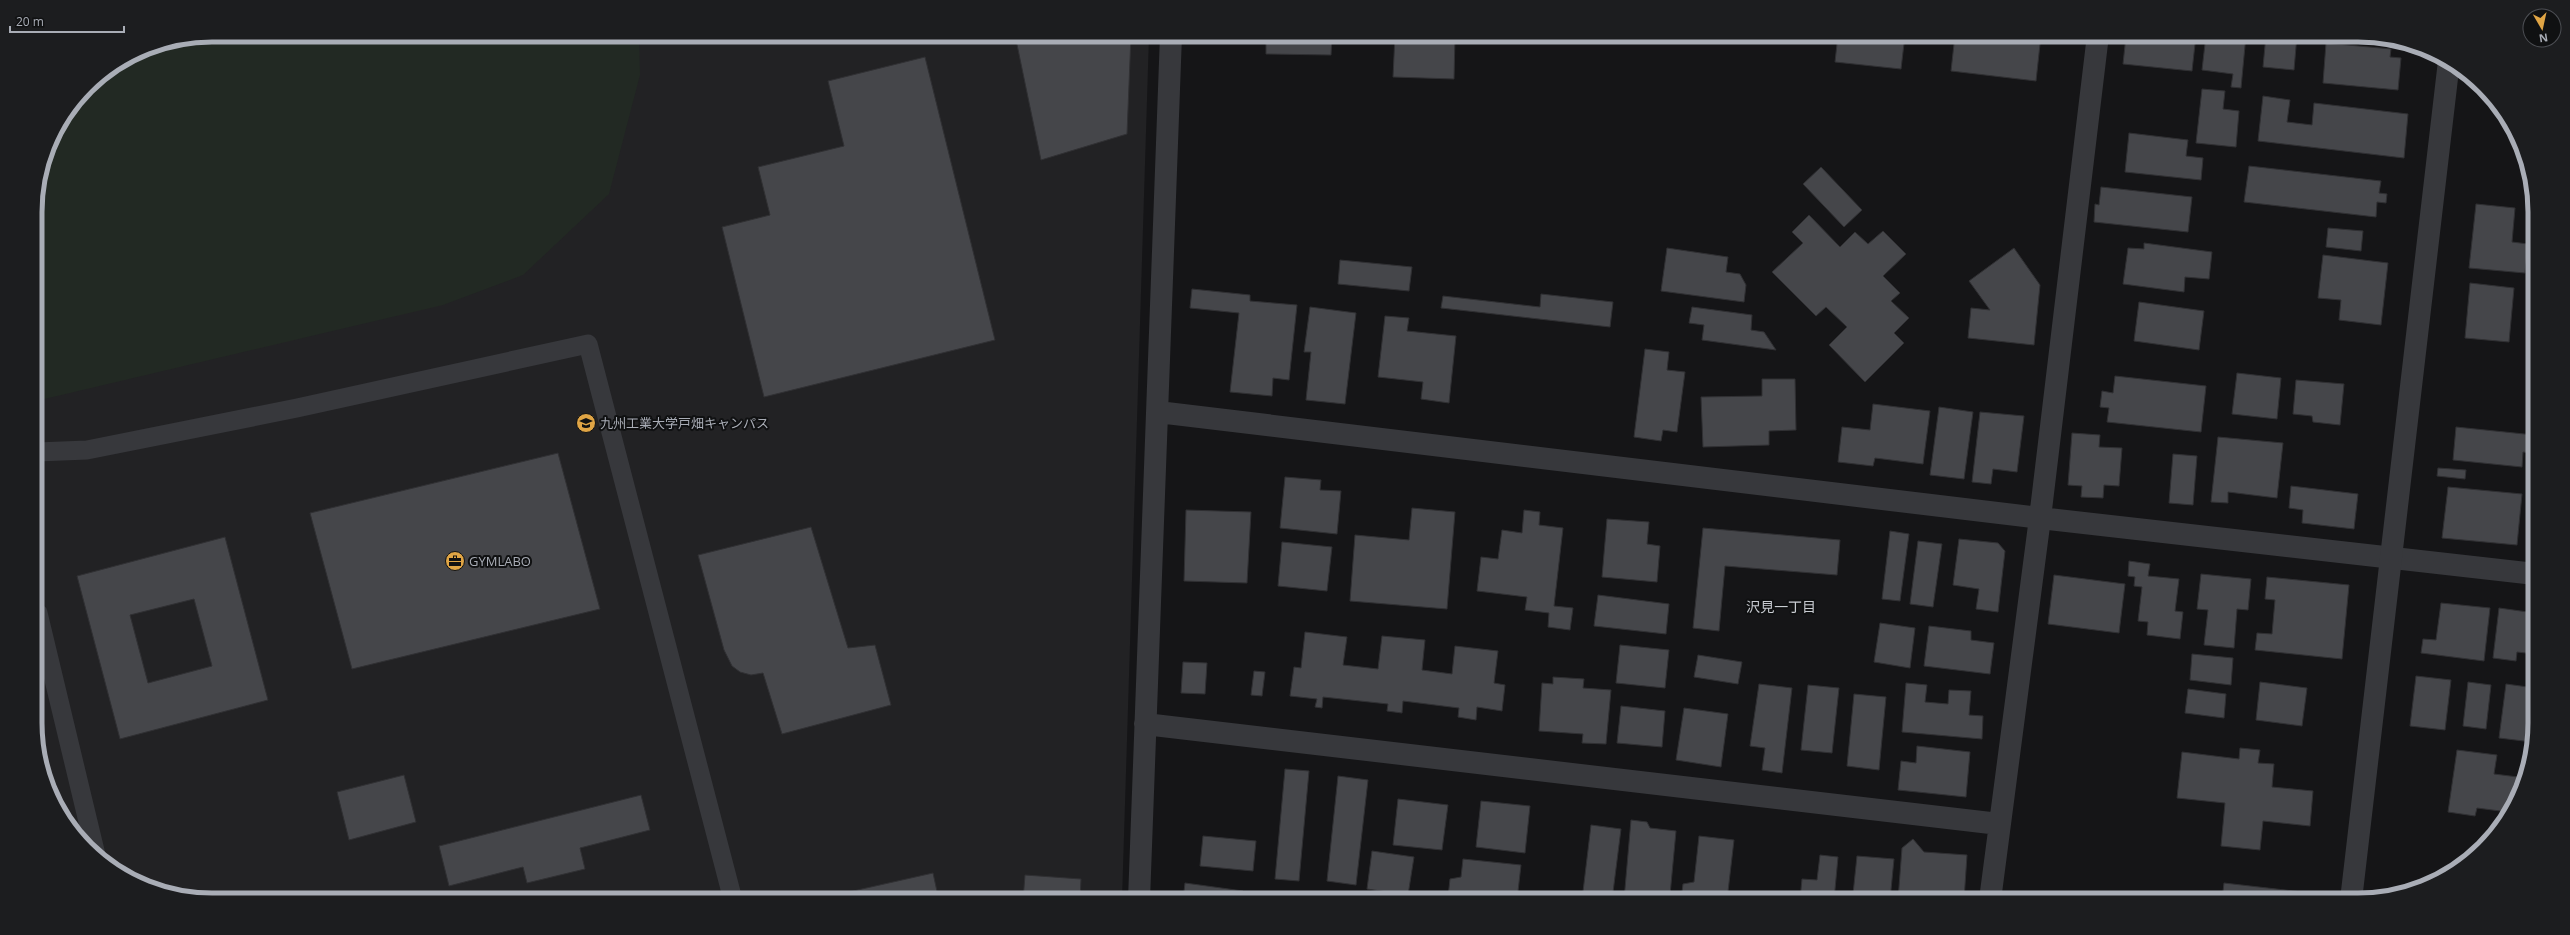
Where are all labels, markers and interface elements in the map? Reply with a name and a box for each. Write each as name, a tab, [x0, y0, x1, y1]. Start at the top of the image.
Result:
scale bar	[10, 8, 124, 34]
north arrow	[2522, 8, 2562, 48]
text: 20 m	[16, 13, 44, 30]
text: N	[2538, 30, 2549, 46]
school or university icon: 九州工業大学戸畑キャンパス	[575, 412, 597, 434]
place label: 九州工業大学戸畑キャンパス	[600, 414, 769, 432]
office icon: GYMLABO	[444, 550, 466, 572]
place label: GYMLABO	[469, 552, 531, 570]
district label: 沢見一丁目	[1746, 597, 1816, 616]

